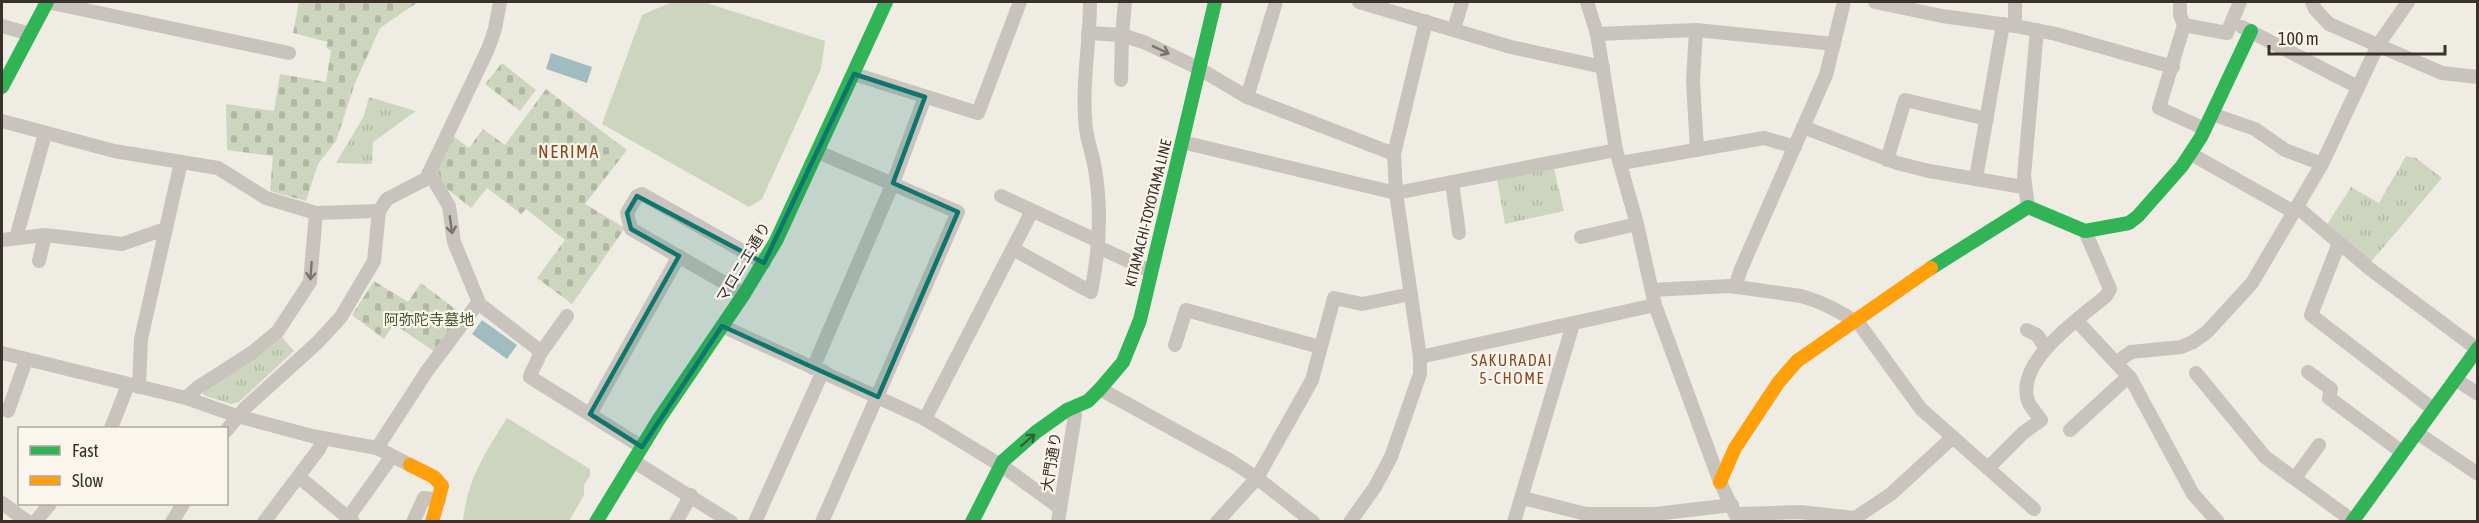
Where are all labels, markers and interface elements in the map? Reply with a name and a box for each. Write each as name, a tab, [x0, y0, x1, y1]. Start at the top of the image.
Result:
scale bar	[2269, 18, 2444, 56]
text: 100 m	[2278, 28, 2319, 49]
one-way arrow	[1151, 45, 1169, 57]
street label: KITAMACHI-TOYOTAMA LINE	[1121, 137, 1175, 288]
district label: NERIMA	[538, 141, 600, 162]
one-way arrow	[446, 215, 457, 235]
street label: マロニエ通り	[713, 219, 773, 305]
one-way arrow	[305, 260, 316, 280]
park label: 阿弥陀寺墓地	[384, 311, 474, 328]
district label: SAKURADAI 5-CHOME	[1471, 351, 1553, 387]
legend	[18, 427, 228, 505]
street label: 大門通り	[1038, 431, 1064, 493]
one-way arrow	[1020, 433, 1035, 447]
text: Fast	[72, 440, 99, 461]
text: Slow	[72, 470, 103, 491]

